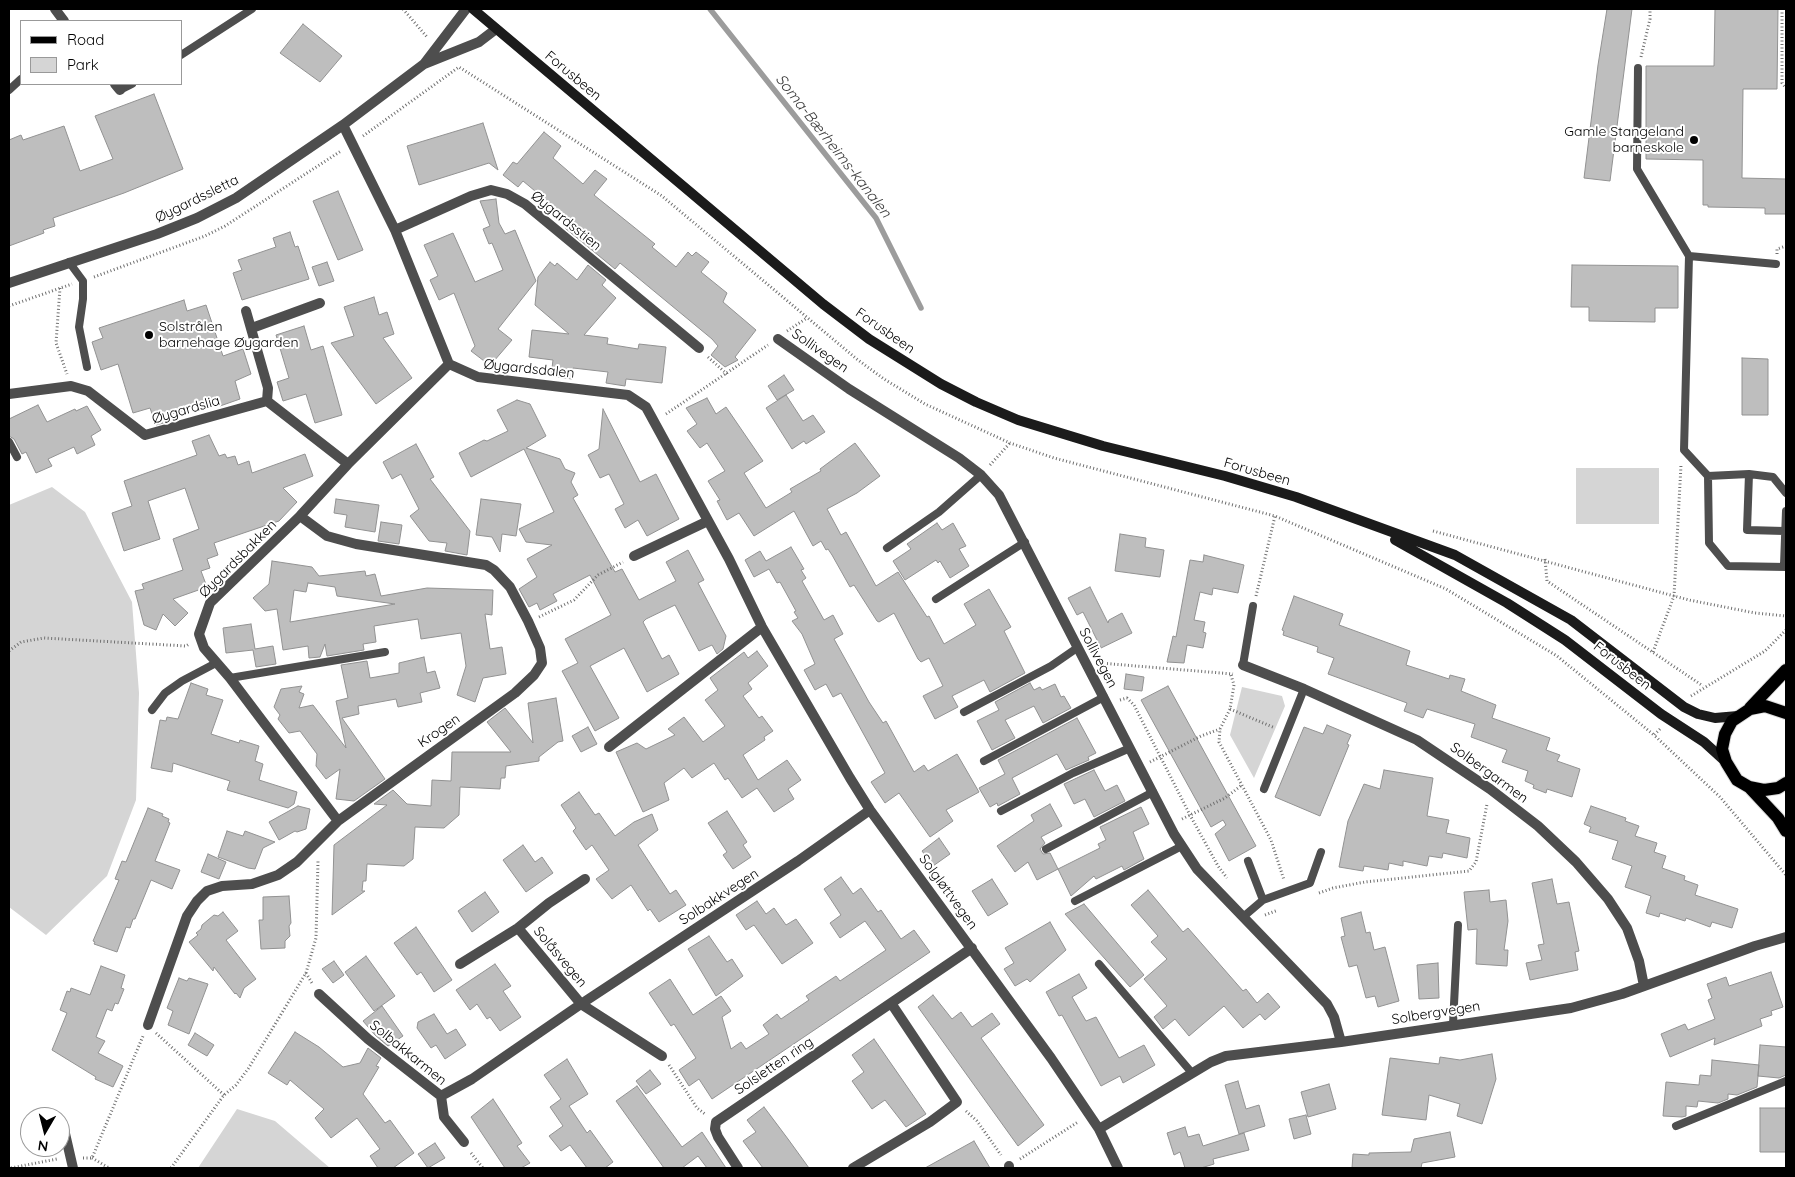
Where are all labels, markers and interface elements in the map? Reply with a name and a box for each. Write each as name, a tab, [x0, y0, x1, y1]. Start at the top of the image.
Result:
legend	[20, 20, 182, 85]
text: Road	[67, 30, 104, 49]
street label: Forusbeen	[541, 48, 605, 104]
text: Park	[67, 55, 99, 74]
water label: Soma-Bærheims-kanalen	[771, 71, 895, 221]
place label: Gamle Stangeland barneskole	[1564, 124, 1684, 156]
marker: Gamle Stangeland barneskole	[1688, 134, 1700, 146]
street label: Øygardssletta	[153, 172, 241, 226]
street label: Øygardsstien	[527, 188, 605, 254]
street label: Forusbeen	[852, 304, 918, 358]
place label: Solstrålen barnehage Øygarden	[159, 319, 299, 352]
street label: Sollivegen	[788, 325, 852, 377]
marker: Solstrålen barnehage Øygarden	[143, 329, 155, 341]
street label: Øygardsdalen	[483, 356, 575, 382]
street label: Øygardslia	[150, 392, 222, 428]
street label: Forusbeen	[1222, 454, 1292, 490]
street label: Øygardsbakken	[196, 517, 280, 601]
street label: Sollivegen	[1075, 625, 1121, 691]
street label: Forusbeen	[1590, 638, 1654, 694]
street label: Krogen	[415, 711, 463, 751]
street label: Solbergarmen	[1447, 739, 1531, 807]
street label: Solgløttvegen	[915, 851, 981, 933]
street label: Solbakkvegen	[676, 865, 762, 929]
street label: Solåsvegen	[530, 923, 590, 991]
street label: Solbergvegen	[1390, 998, 1482, 1028]
street label: Solbakkarmen	[366, 1017, 450, 1089]
street label: Solsletten ring	[731, 1033, 817, 1099]
north arrow	[20, 1107, 70, 1157]
text: N	[37, 1136, 49, 1155]

